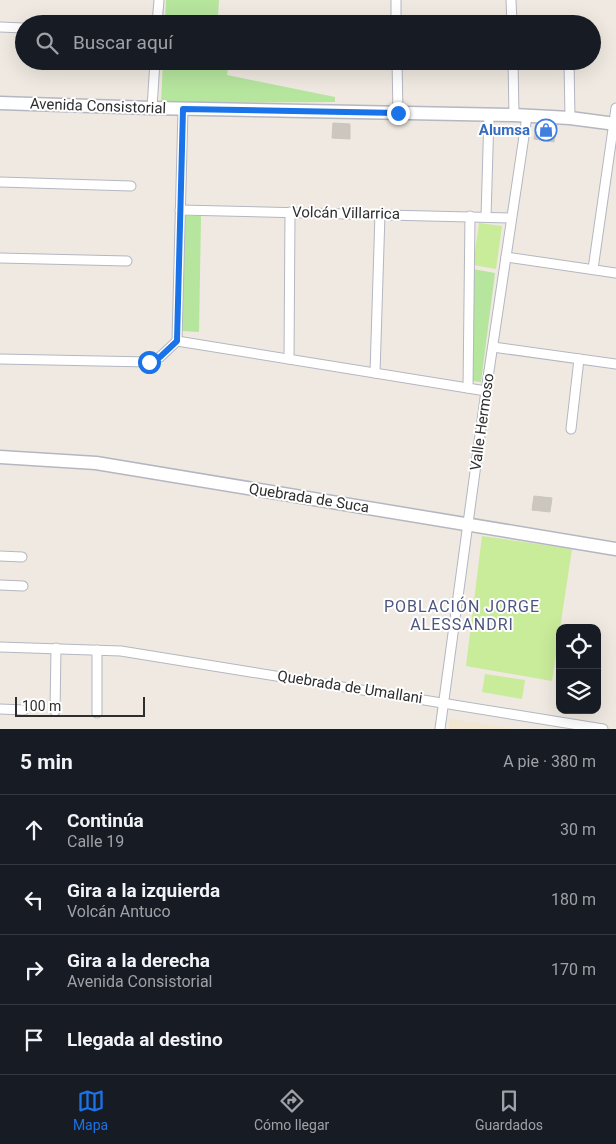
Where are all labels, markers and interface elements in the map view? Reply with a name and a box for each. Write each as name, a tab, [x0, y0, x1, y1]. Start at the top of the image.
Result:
search box	[15, 15, 601, 70]
icon: search	[33, 29, 61, 57]
text: Buscar aquí	[73, 31, 173, 54]
street label: Avenida Consistorial	[30, 95, 166, 117]
route end	[387, 102, 410, 125]
shop icon: Alumsa	[534, 118, 558, 142]
place label: Alumsa	[479, 121, 530, 139]
street label: Volcán Villarrica	[292, 203, 400, 223]
route start	[138, 351, 161, 374]
street label: Valle Hermoso	[466, 372, 498, 472]
street label: Quebrada de Suca	[248, 480, 370, 516]
district label: POBLACIÓN JORGE ALESSANDRI	[384, 596, 540, 634]
map controls	[556, 624, 601, 714]
button: locate	[556, 624, 601, 669]
street label: Quebrada de Umallani	[276, 667, 424, 707]
button: layers	[556, 669, 601, 714]
scale bar	[15, 694, 145, 717]
text: 100 m	[22, 698, 61, 714]
text: 5 min	[20, 750, 73, 774]
text: A pie · 380 m	[503, 752, 596, 771]
text: Continúa	[67, 809, 144, 832]
icon: ahead	[20, 816, 48, 844]
text: 30 m	[560, 820, 596, 839]
text: Calle 19	[67, 832, 124, 851]
text: Gira a la izquierda	[67, 879, 220, 902]
icon: left	[20, 886, 48, 914]
text: 180 m	[551, 890, 596, 909]
text: Volcán Antuco	[67, 902, 171, 921]
text: Gira a la derecha	[67, 949, 210, 972]
icon: right	[20, 956, 48, 984]
text: 170 m	[551, 960, 596, 979]
text: Avenida Consistorial	[67, 972, 213, 991]
icon: arrive	[20, 1026, 48, 1054]
text: Llegada al destino	[67, 1028, 223, 1051]
tab: Mapa	[73, 1087, 108, 1133]
tab: Cómo llegar	[254, 1087, 329, 1133]
tab: Guardados	[475, 1087, 543, 1133]

